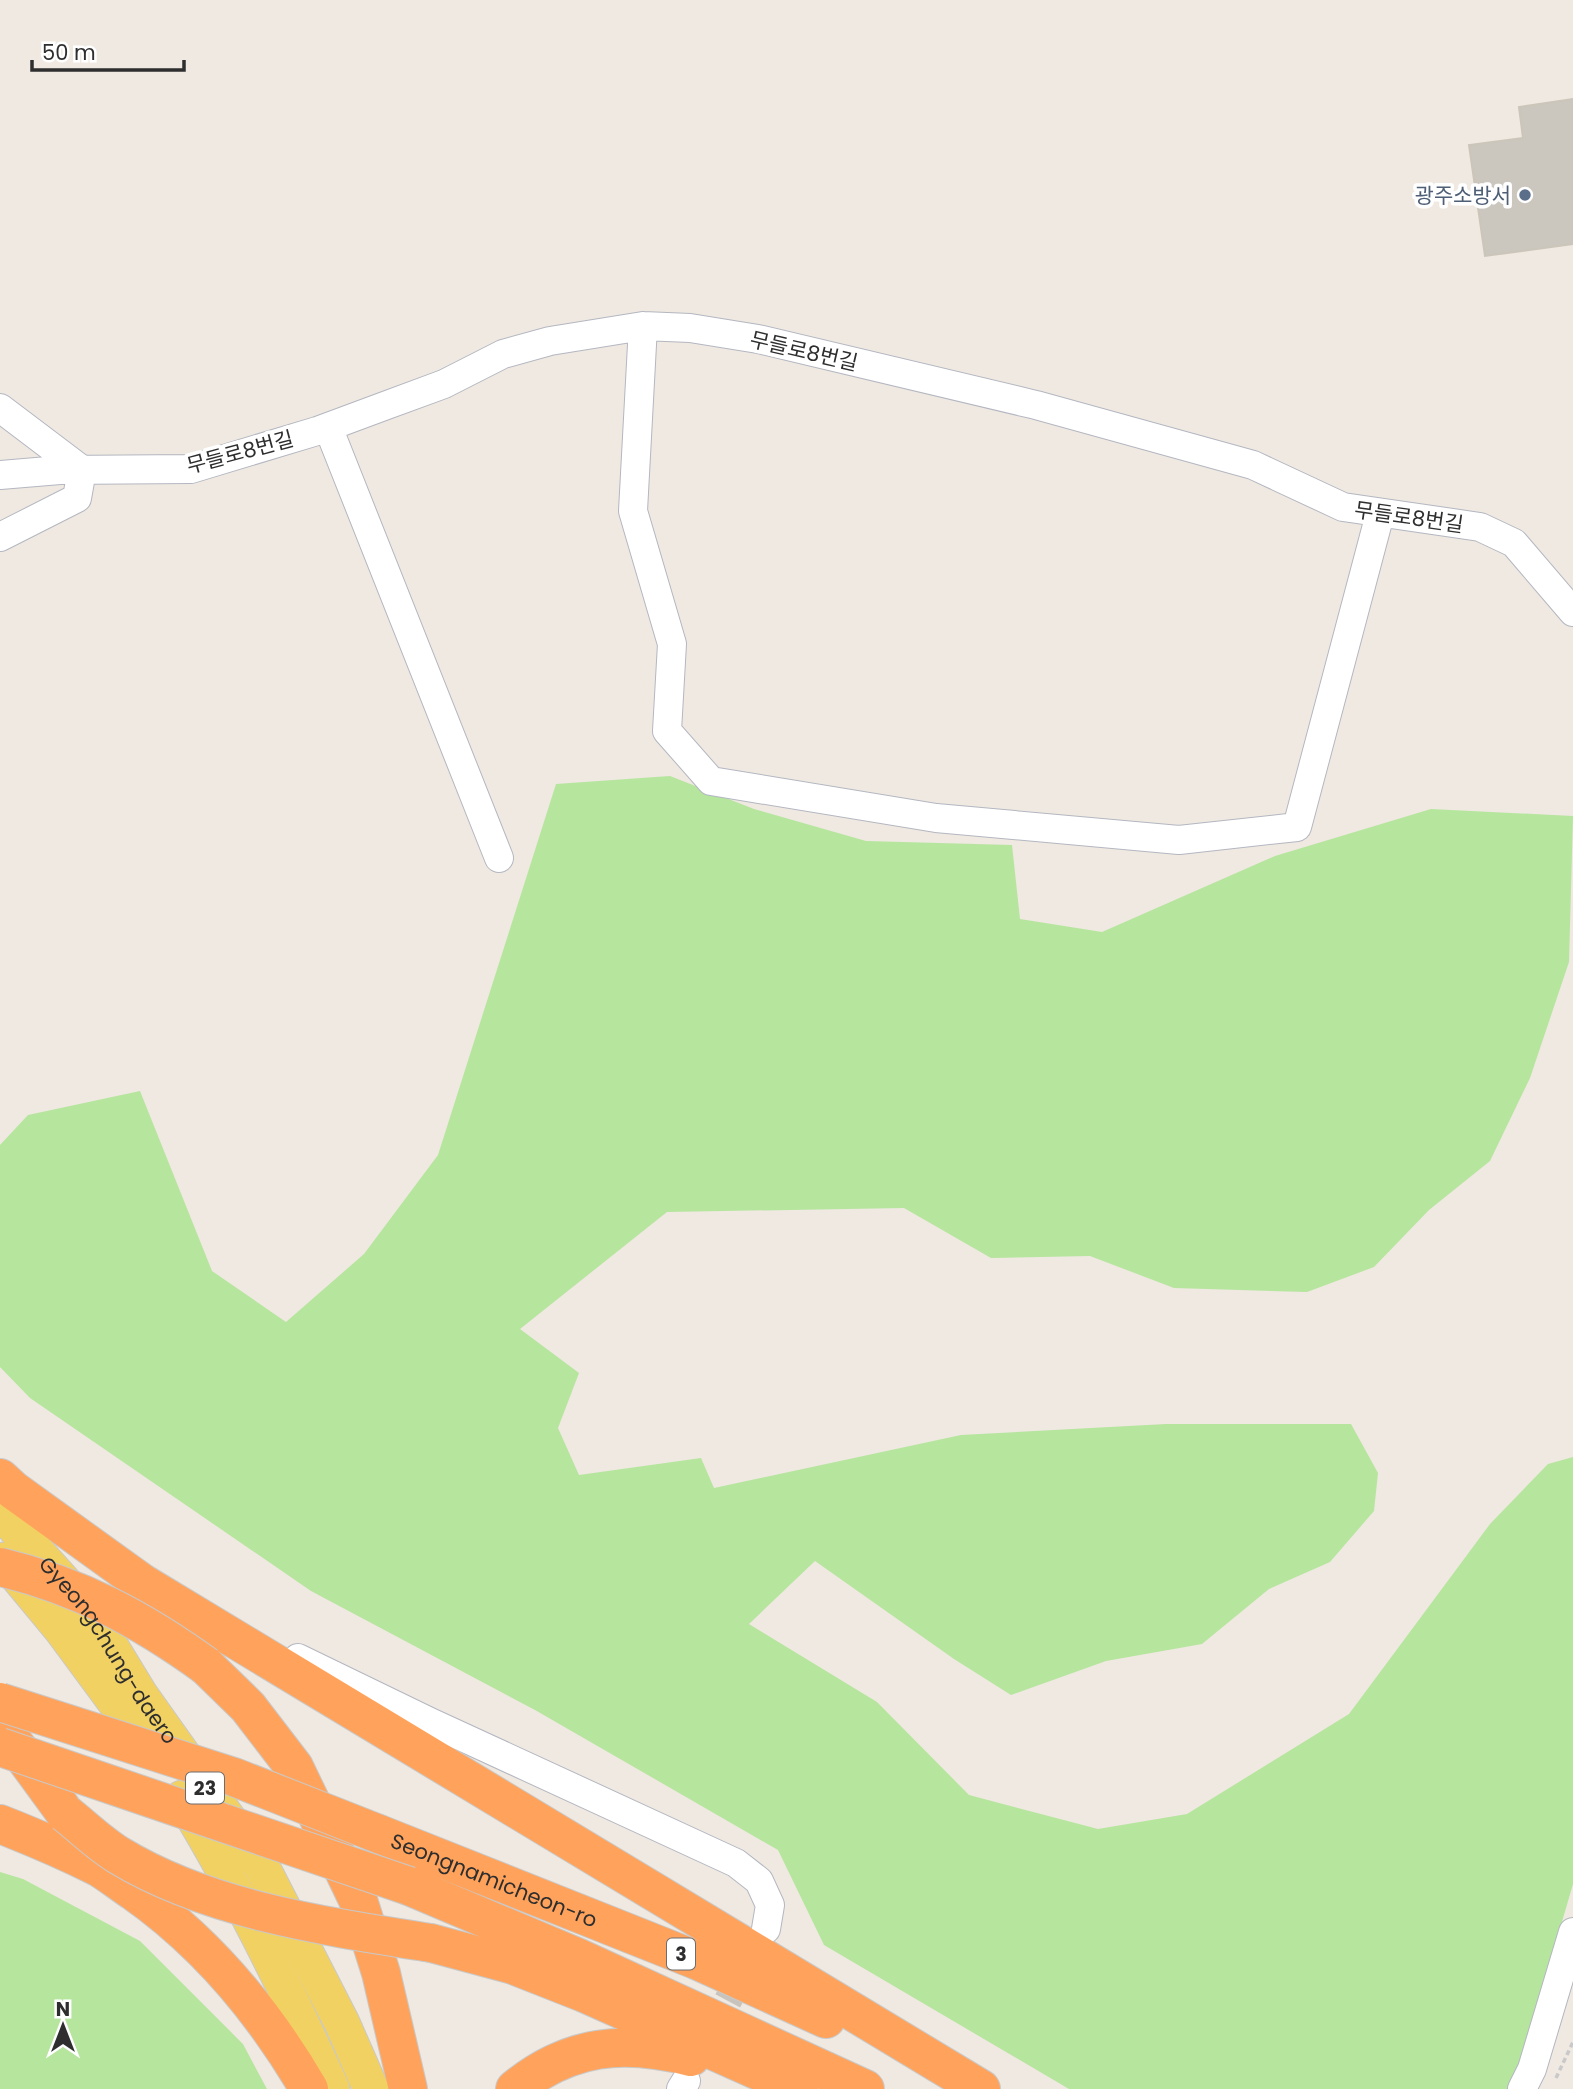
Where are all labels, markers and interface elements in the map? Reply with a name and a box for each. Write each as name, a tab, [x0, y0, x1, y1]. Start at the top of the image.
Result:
scale bar	[32, 28, 184, 72]
text: 50 m	[42, 38, 96, 67]
place label: 광주소방서	[1414, 181, 1511, 210]
marker: 광주소방서	[1517, 187, 1533, 203]
street label: 무들로8번길	[747, 325, 861, 377]
street label: 무들로8번길	[183, 424, 297, 480]
street label: 무들로8번길	[1353, 495, 1465, 539]
street label: Gyeongchung-daero	[33, 1550, 185, 1750]
road number: 23	[186, 1772, 224, 1803]
street label: Seongnamicheon-ro	[387, 1826, 602, 1934]
road number: 3	[667, 1938, 695, 1970]
north arrow	[28, 1991, 98, 2061]
text: N	[56, 1996, 70, 2023]

